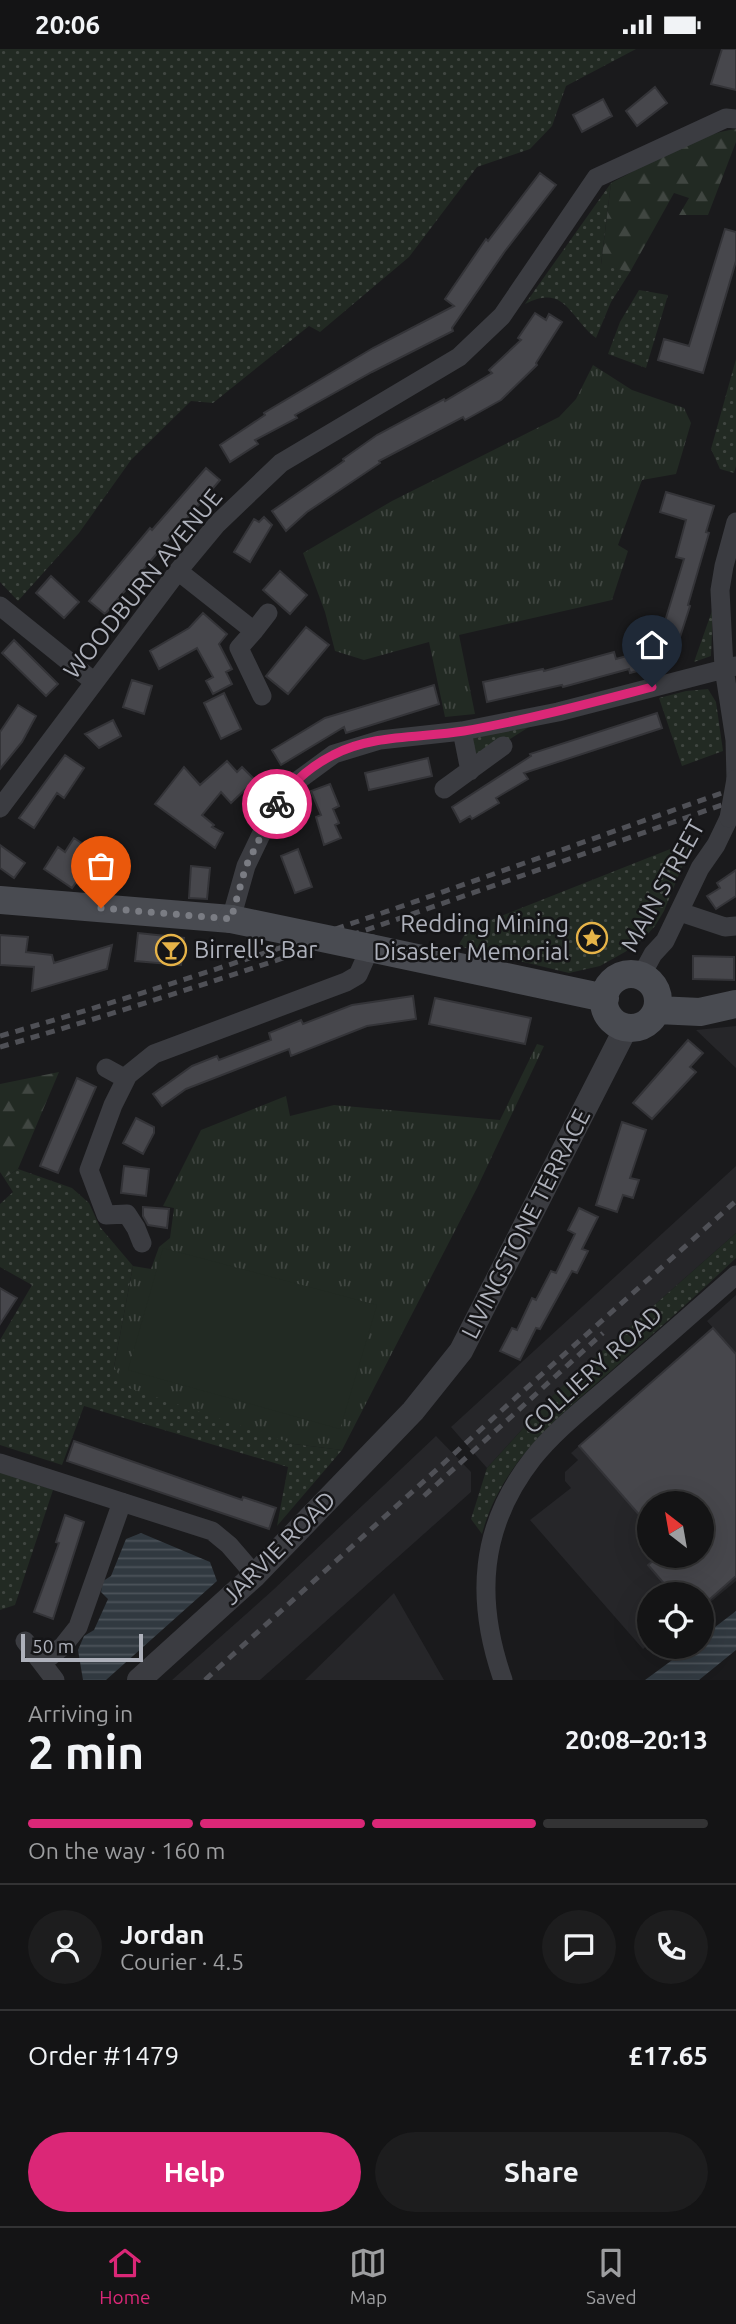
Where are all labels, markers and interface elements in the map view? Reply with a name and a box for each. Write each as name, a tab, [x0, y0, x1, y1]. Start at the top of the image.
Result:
text: 20:06	[35, 10, 100, 39]
street label: WOODBURN AVENUE	[58, 484, 227, 684]
pin	[622, 615, 682, 687]
icon: home	[633, 626, 671, 664]
courier	[242, 769, 312, 839]
icon: bike	[258, 785, 296, 823]
street label: MAIN STREET	[615, 815, 710, 956]
pin	[71, 836, 131, 908]
icon: bag	[82, 847, 120, 885]
place label: Redding Mining Disaster Memorial	[373, 910, 569, 965]
place icon: Redding Mining Disaster Memorial	[575, 921, 609, 955]
bar icon: Birrell's Bar	[154, 933, 188, 967]
place label: Birrell's Bar	[194, 936, 317, 963]
street label: LIVINGSTONE TERRACE	[456, 1105, 595, 1343]
street label: COLLIERY ROAD	[518, 1300, 667, 1439]
street label: JARVIE ROAD	[217, 1486, 341, 1610]
north arrow	[637, 1491, 714, 1568]
map controls	[637, 1491, 714, 1659]
button: locate	[637, 1582, 714, 1659]
scale bar	[21, 1631, 144, 1663]
text: 50 m	[32, 1635, 74, 1657]
text: Arriving in	[28, 1701, 133, 1726]
text: 20:08–20:13	[565, 1725, 708, 1754]
text: 2 min	[28, 1726, 144, 1778]
text: On the way · 160 m	[28, 1838, 225, 1863]
button: person	[28, 1910, 102, 1984]
button: chat	[542, 1910, 616, 1984]
button: phone	[634, 1910, 708, 1984]
text: Jordan	[120, 1920, 205, 1949]
text: Courier · 4.5	[120, 1949, 244, 1974]
text: Order #1479	[28, 2041, 179, 2070]
text: £17.65	[628, 2041, 708, 2070]
button: Help	[28, 2132, 361, 2212]
button: Share	[375, 2132, 708, 2212]
tab: Home	[99, 2244, 151, 2308]
tab: Map	[349, 2244, 387, 2308]
tab: Saved	[586, 2244, 637, 2308]

